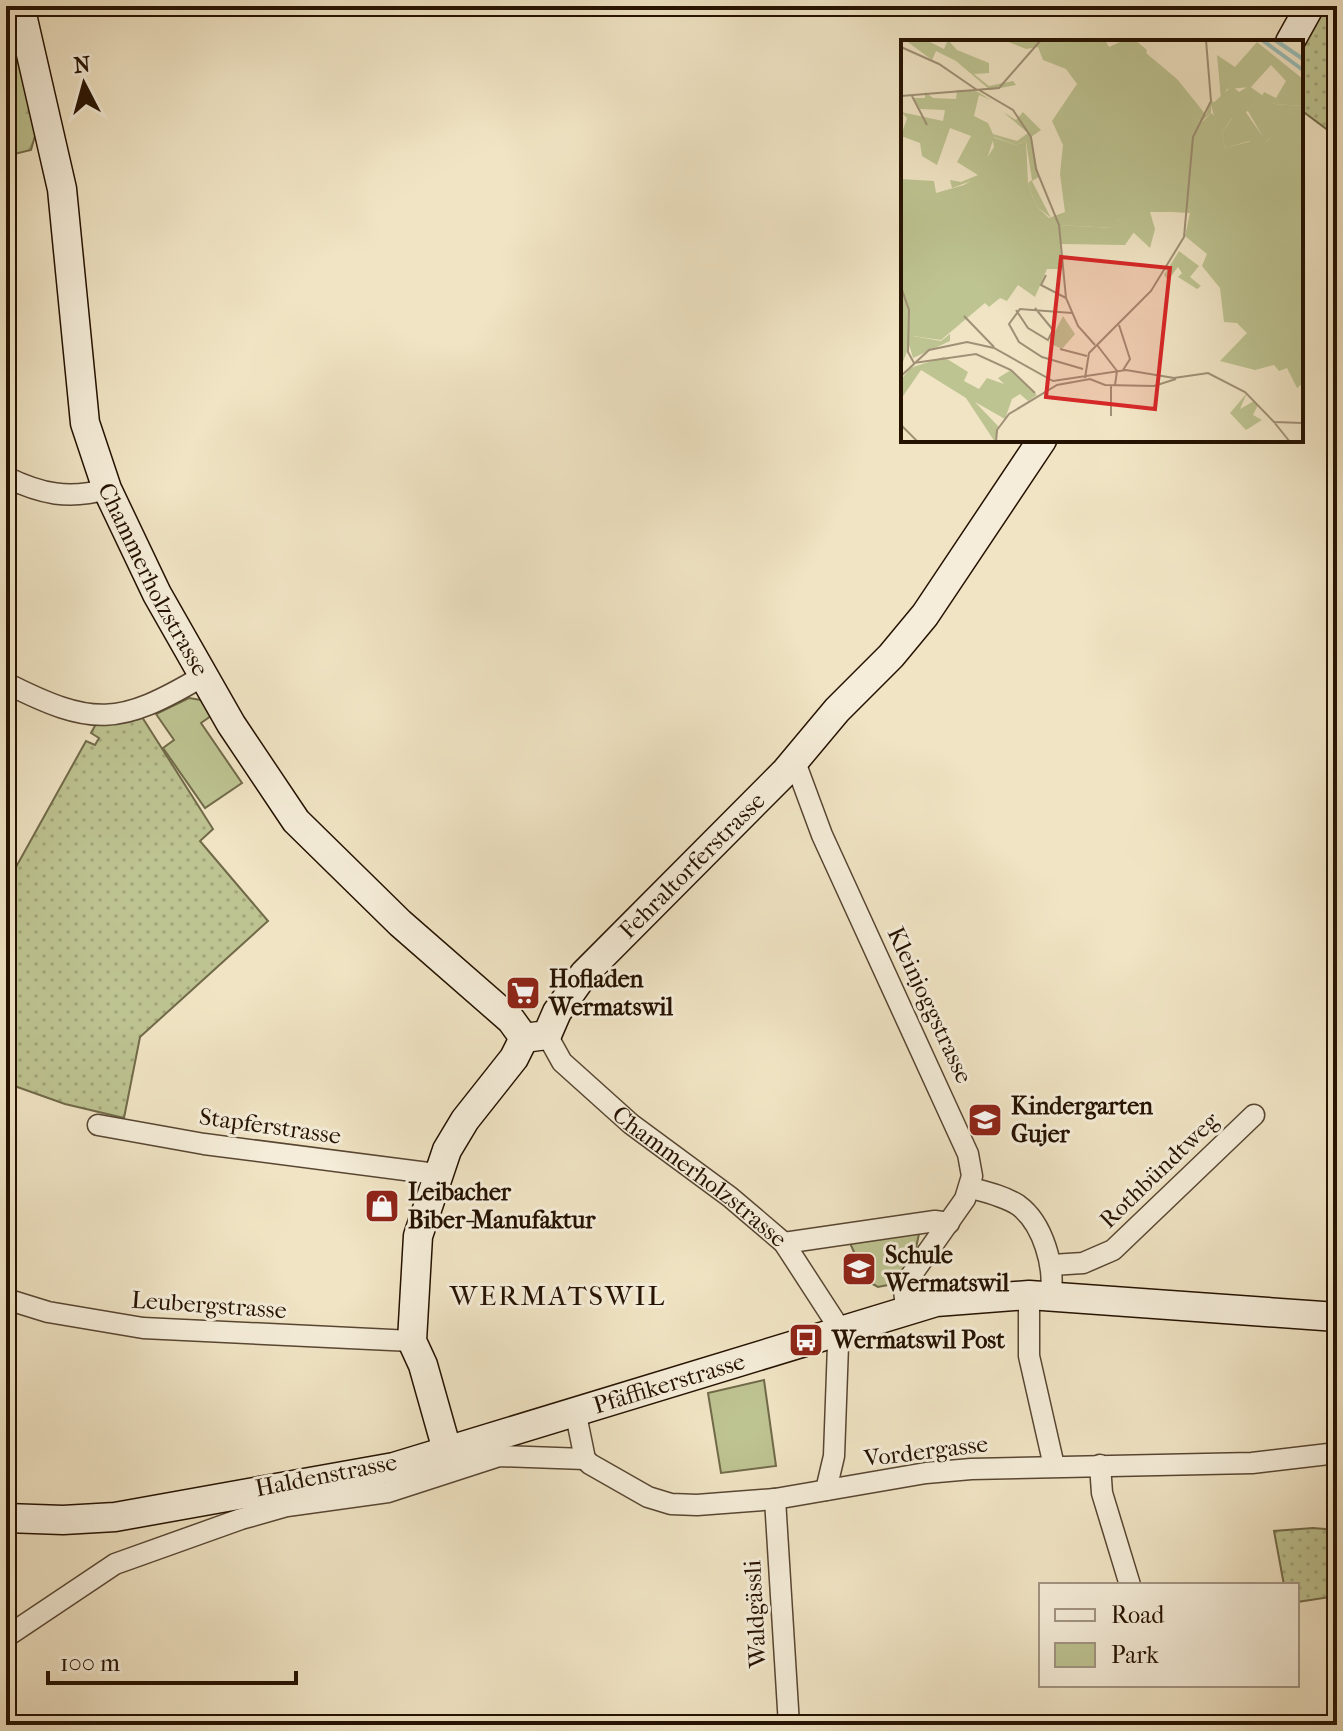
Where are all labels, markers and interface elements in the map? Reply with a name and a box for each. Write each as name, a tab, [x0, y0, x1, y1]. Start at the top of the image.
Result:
inset map	[901, 40, 1303, 442]
north arrow	[44, 44, 124, 124]
text: N	[72, 51, 92, 79]
street label: Chammerholzstrasse	[92, 478, 215, 681]
street label: Fehraltorferstrasse	[613, 786, 771, 944]
street label: Kleinjoggstrasse	[882, 923, 978, 1088]
place label: Hofladen Wermatswil	[548, 965, 673, 1021]
supermarket icon: Hofladen Wermatswil	[504, 974, 542, 1012]
place label: Kindergarten Gujer	[1011, 1092, 1154, 1148]
street label: Chammerholzstrasse	[606, 1100, 793, 1253]
school or university icon: Kindergarten Gujer	[966, 1101, 1004, 1139]
street label: Stapferstrasse	[197, 1102, 343, 1150]
street label: Rothbündtweg	[1094, 1105, 1225, 1234]
place label: Leibacher Biber-Manufaktur	[408, 1178, 596, 1234]
shop icon: Leibacher Biber-Manufaktur	[363, 1187, 401, 1225]
place label: Schule Wermatswil	[884, 1241, 1009, 1297]
school or university icon: Schule Wermatswil	[840, 1250, 878, 1288]
district label: WERMATSWIL	[449, 1279, 666, 1312]
street label: Leubergstrasse	[130, 1286, 288, 1324]
bus stop icon: Wermatswil Post	[787, 1321, 825, 1359]
place label: Wermatswil Post	[831, 1326, 1005, 1354]
street label: Pfäffikerstrasse	[590, 1347, 748, 1420]
street label: Vordergasse	[861, 1429, 990, 1473]
street label: Haldenstrasse	[253, 1448, 399, 1502]
street label: Waldgässli	[738, 1559, 772, 1670]
legend	[1039, 1583, 1299, 1687]
text: Road	[1111, 1601, 1165, 1629]
scale bar	[48, 1635, 296, 1685]
text: Park	[1111, 1641, 1159, 1669]
text: 100 m	[60, 1649, 120, 1677]

